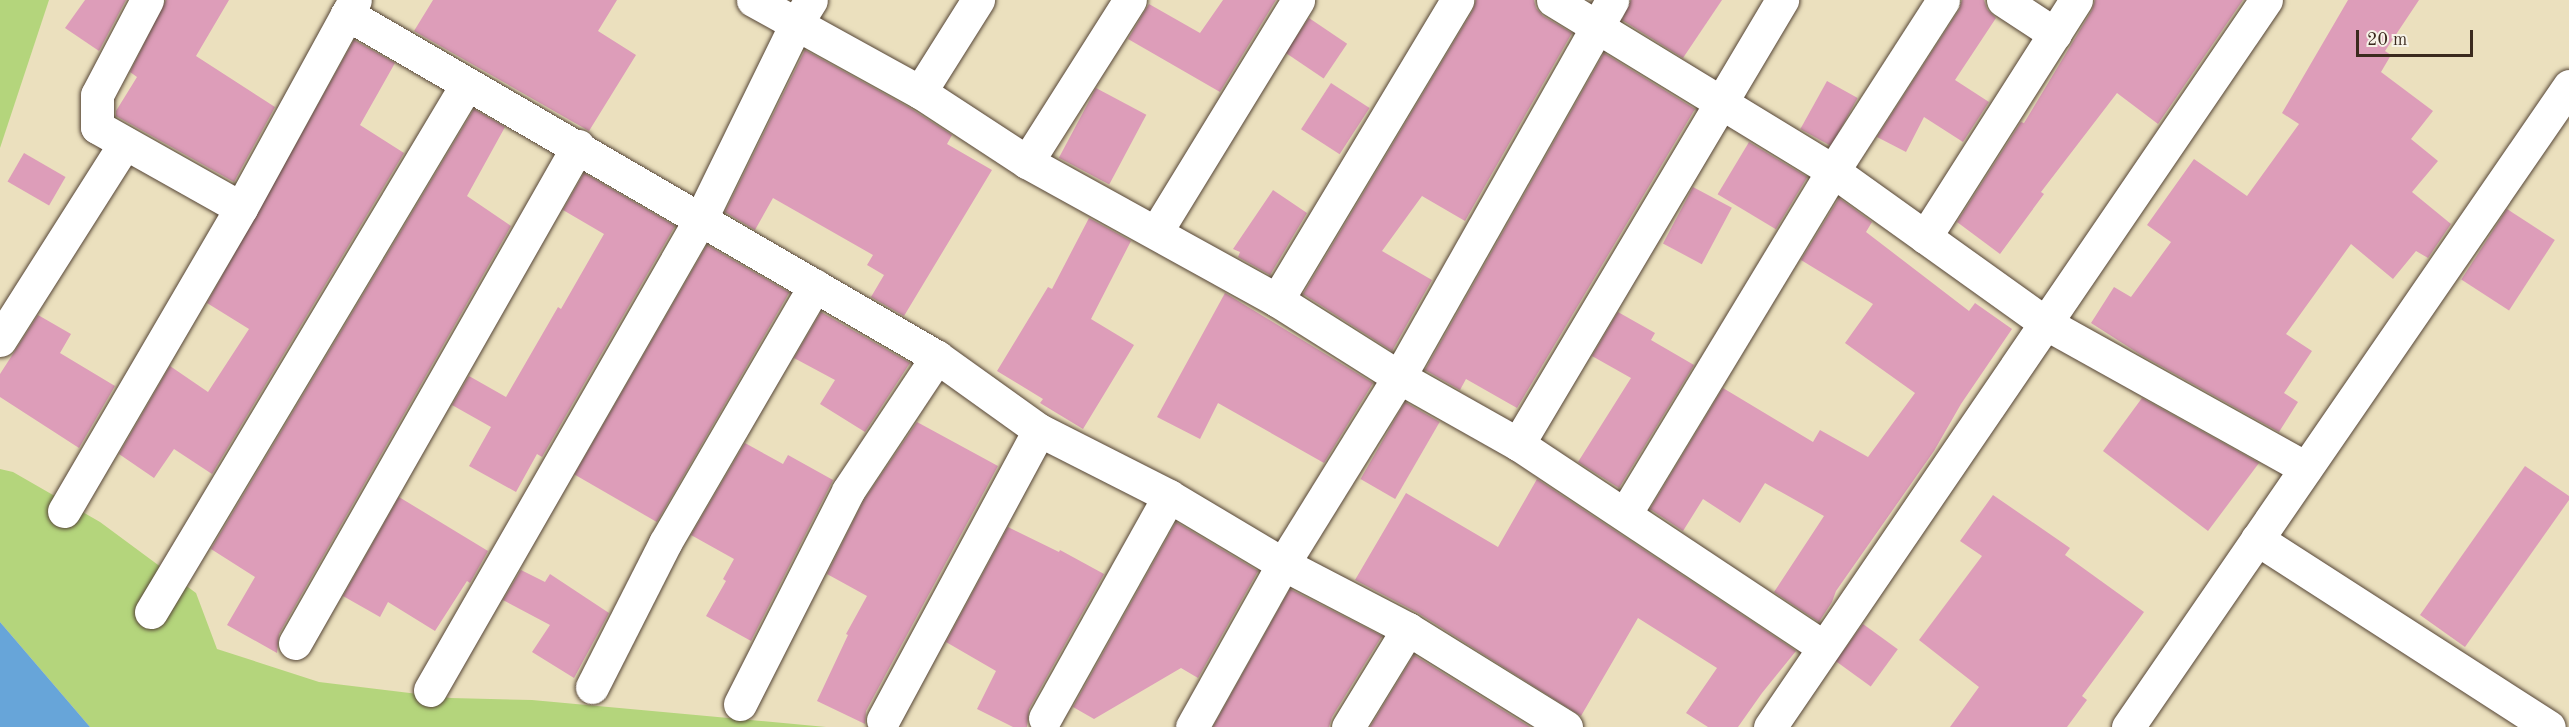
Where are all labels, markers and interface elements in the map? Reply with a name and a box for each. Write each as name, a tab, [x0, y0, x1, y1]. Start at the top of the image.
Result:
scale bar	[2359, 18, 2476, 56]
text: 20 m	[2367, 31, 2407, 49]

